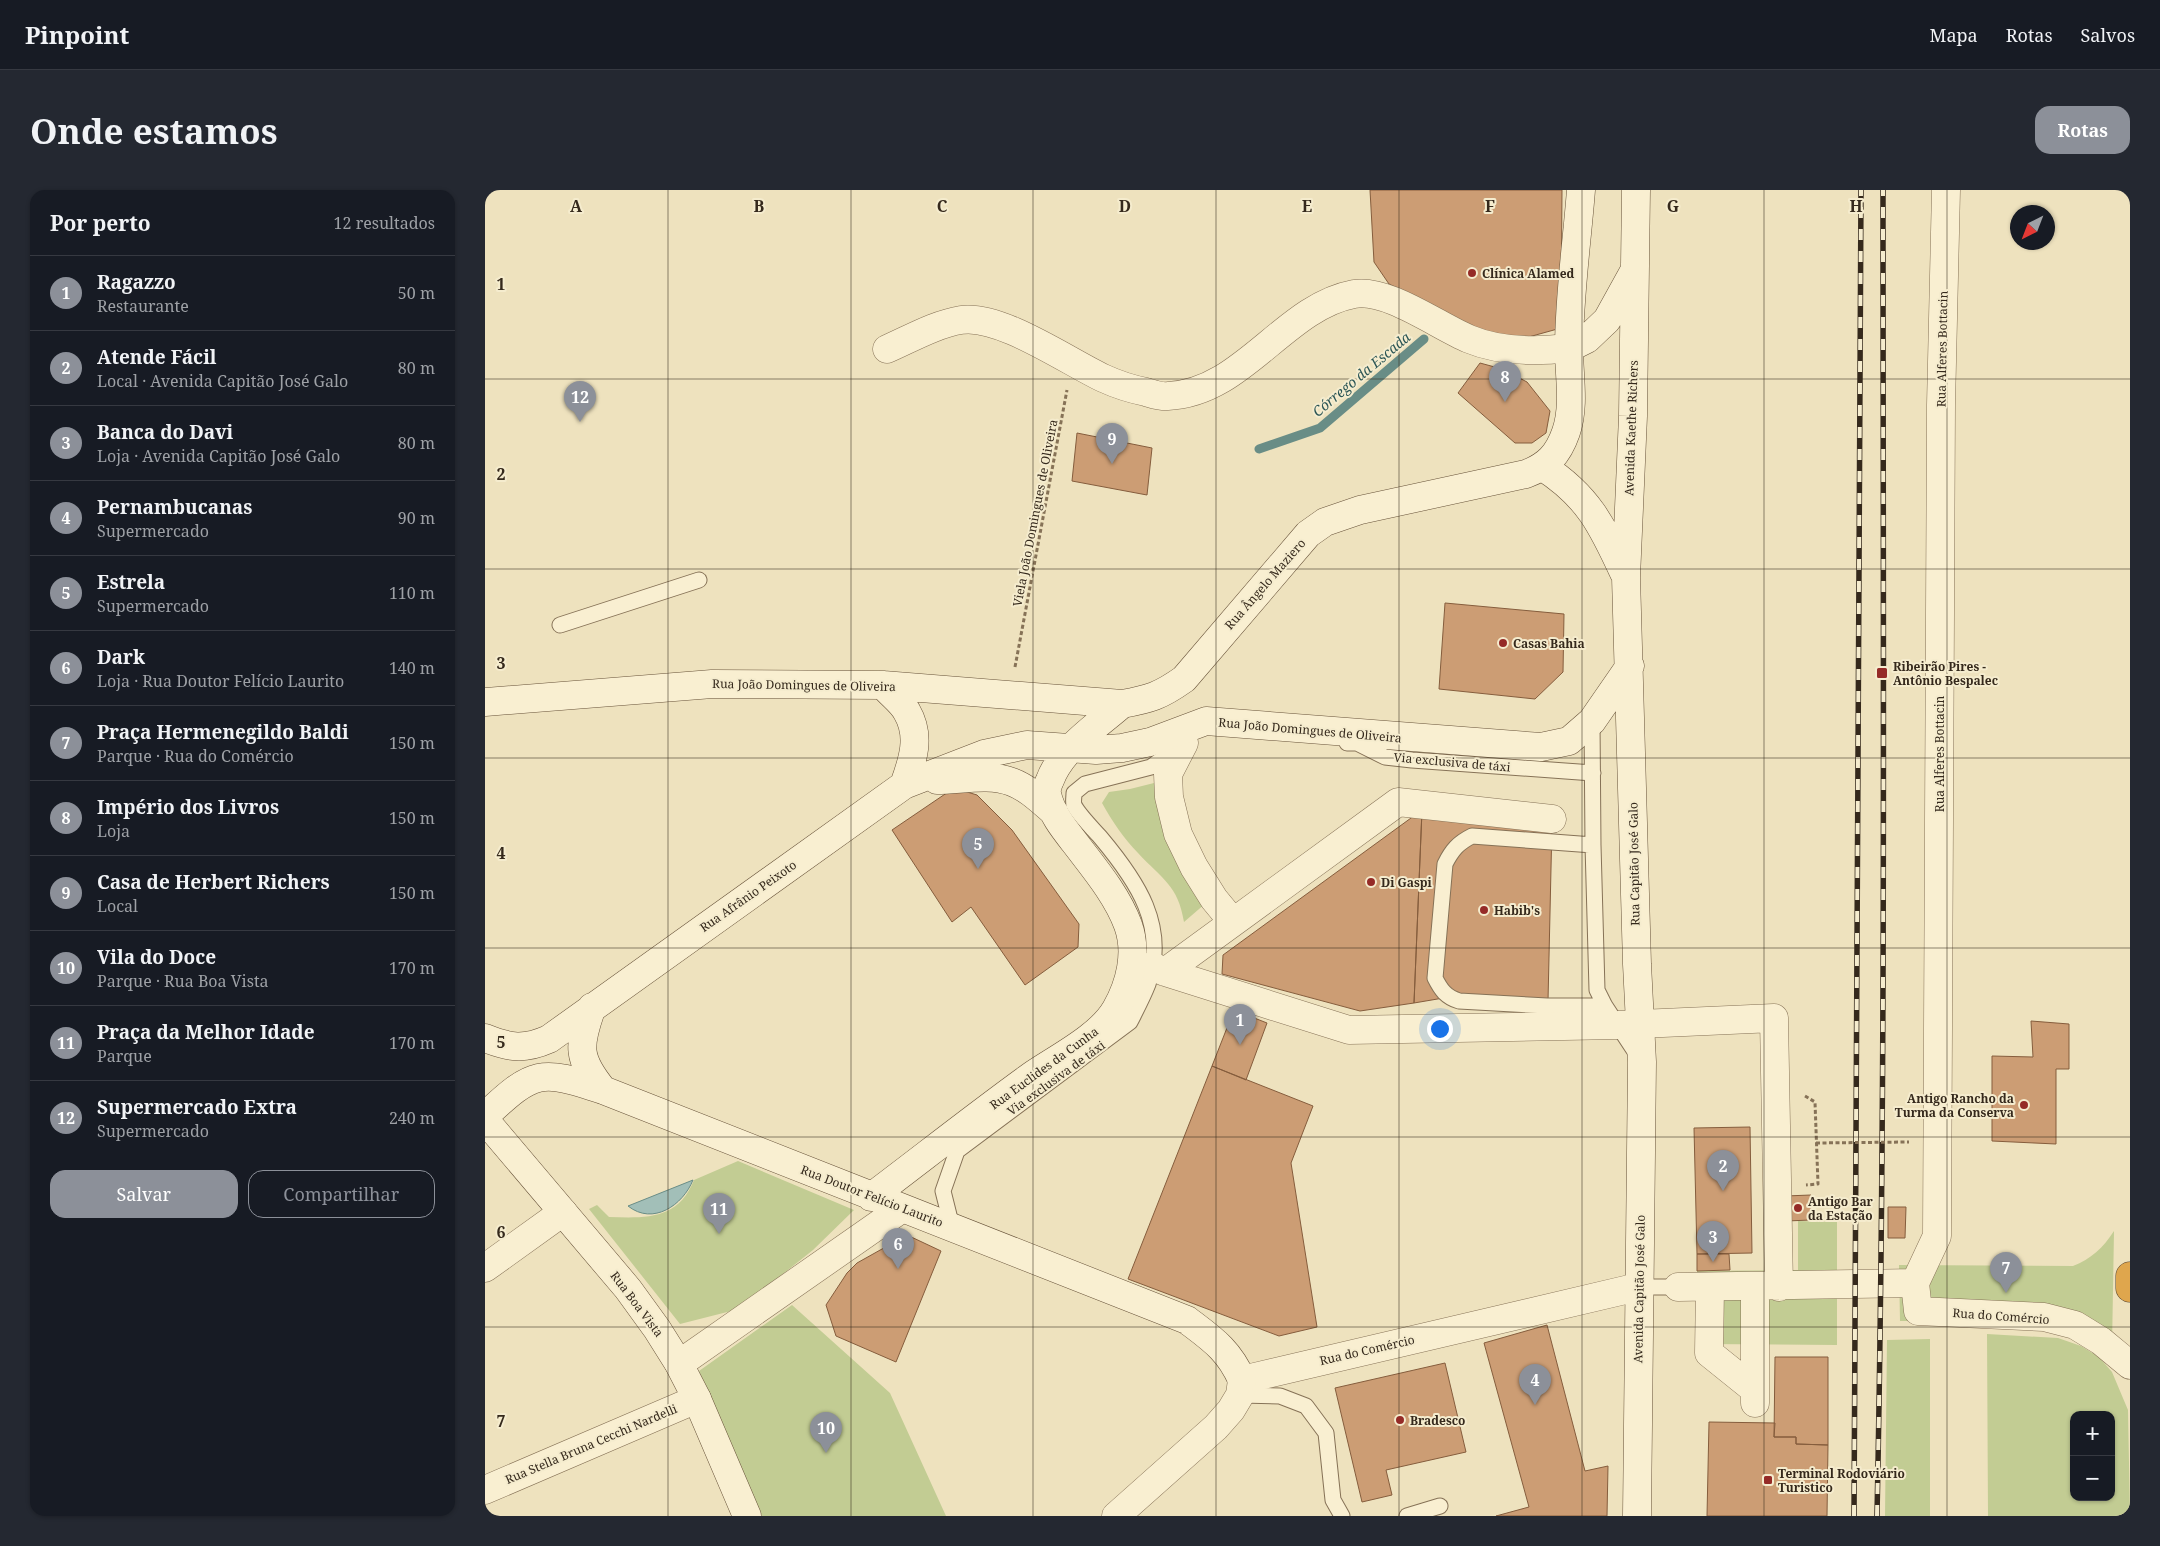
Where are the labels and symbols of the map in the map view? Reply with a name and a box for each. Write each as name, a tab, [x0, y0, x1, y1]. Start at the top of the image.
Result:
text: A	[570, 195, 583, 217]
text: B	[754, 195, 765, 217]
text: C	[937, 195, 948, 217]
text: D	[1119, 195, 1131, 217]
text: E	[1302, 195, 1312, 217]
text: F	[1485, 195, 1495, 217]
text: G	[1667, 195, 1679, 217]
text: H	[1849, 195, 1863, 217]
north arrow	[2010, 205, 2055, 250]
place label: Clínica Alamed	[1482, 265, 1575, 282]
marker: Clínica Alamed	[1466, 267, 1478, 279]
text: 1	[496, 273, 506, 295]
street label: Rua Alferes Bottacin	[1932, 290, 1952, 407]
water label: Córrego da Escada	[1308, 327, 1415, 421]
street label: Avenida Kaethe Richers	[1620, 360, 1642, 496]
pin: 8	[1489, 361, 1521, 402]
pin: 12	[564, 381, 596, 422]
street label: Viela João Domingues de Oliveira	[1008, 418, 1062, 608]
pin: 9	[1096, 423, 1128, 464]
text: 2	[496, 463, 506, 485]
street label: Rua Ângelo Maziero	[1221, 535, 1309, 633]
place label: Casas Bahia	[1513, 635, 1585, 652]
marker: Casas Bahia	[1497, 637, 1509, 649]
text: 3	[496, 652, 506, 674]
place label: Ribeirão Pires - Antônio Bespalec	[1893, 658, 1998, 689]
marker: Ribeirão Pires - Antônio Bespalec	[1875, 666, 1889, 680]
street label: Rua João Domingues de Oliveira	[712, 675, 896, 695]
street label: Rua Alferes Bottacin	[1931, 696, 1948, 812]
street label: Rua João Domingues de Oliveira	[1218, 714, 1402, 746]
street label: Via exclusiva de táxi	[1393, 748, 1511, 776]
street label: Rua Capitão José Galo	[1624, 802, 1644, 926]
pin: 5	[962, 828, 994, 869]
text: 4	[496, 842, 506, 864]
street label: Rua Afrânio Peixoto	[696, 856, 800, 936]
place label: Di Gaspi	[1381, 874, 1433, 891]
marker: Di Gaspi	[1365, 876, 1377, 888]
place label: Habib's	[1494, 902, 1540, 919]
marker: Habib's	[1478, 904, 1490, 916]
pin: 1	[1224, 1004, 1256, 1045]
your location	[1427, 1016, 1453, 1042]
street label: Rua Euclides da Cunha	[986, 1023, 1102, 1113]
text: 5	[496, 1031, 506, 1053]
street label: Via exclusiva de táxi	[1004, 1037, 1109, 1119]
place label: Antigo Rancho da Turma da Conserva	[1895, 1090, 2014, 1121]
marker: Antigo Rancho da Turma da Conserva	[2018, 1099, 2030, 1111]
pin: 2	[1707, 1150, 1739, 1191]
street label: Rua Doutor Felício Laurito	[798, 1161, 946, 1231]
pin: 11	[703, 1193, 735, 1234]
place label: Antigo Bar da Estação	[1808, 1193, 1874, 1224]
marker: Antigo Bar da Estação	[1792, 1202, 1804, 1214]
street label: Avenida Capitão José Galo	[1629, 1215, 1649, 1363]
text: 6	[496, 1221, 506, 1243]
pin: 3	[1697, 1221, 1729, 1262]
pin: 6	[882, 1228, 914, 1269]
pin: 7	[1990, 1252, 2022, 1293]
street label: Rua Boa Vista	[607, 1268, 668, 1341]
street label: Rua do Comércio	[1952, 1304, 2050, 1328]
street label: Rua do Comércio	[1318, 1331, 1416, 1369]
pin: 4	[1519, 1364, 1551, 1405]
street label: Rua Stella Bruna Cecchi Nardelli	[502, 1400, 680, 1488]
text: 7	[496, 1410, 506, 1432]
pin: 10	[810, 1412, 842, 1453]
place label: Bradesco	[1410, 1412, 1465, 1429]
marker: Bradesco	[1394, 1414, 1406, 1426]
place label: Terminal Rodoviário Turistico	[1778, 1465, 1905, 1496]
marker: Terminal Rodoviário Turistico	[1762, 1474, 1774, 1486]

